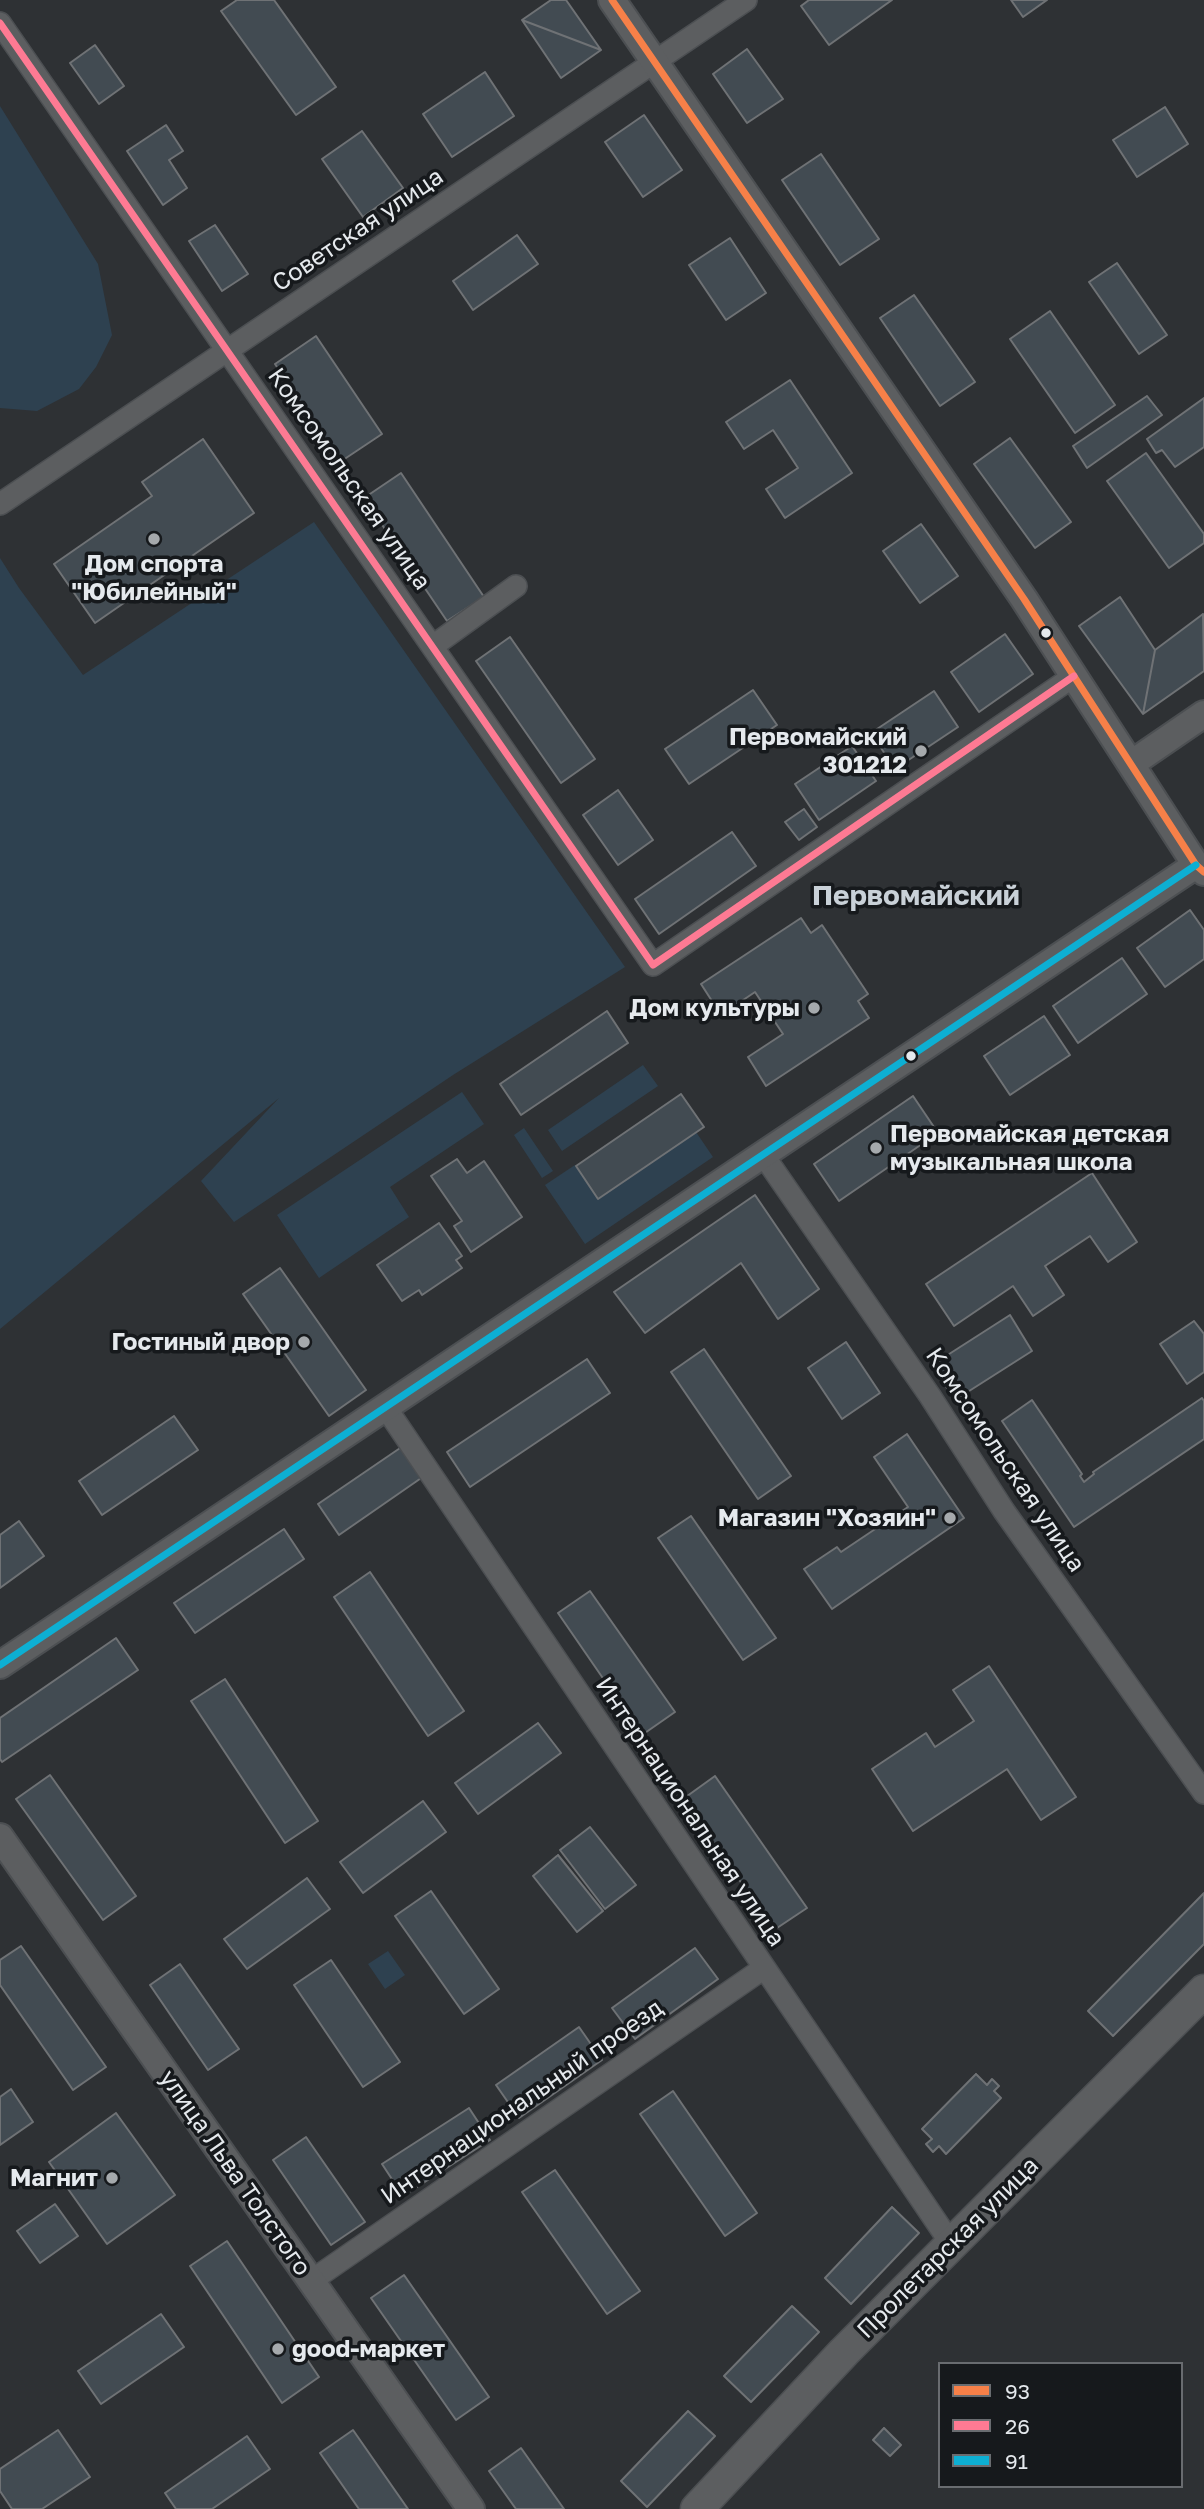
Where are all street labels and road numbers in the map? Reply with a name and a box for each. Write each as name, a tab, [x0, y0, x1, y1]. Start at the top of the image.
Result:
street label: Советская улица	[267, 162, 449, 298]
street label: Комсомольская улица	[261, 363, 437, 595]
street label: Комсомольская улица	[919, 1343, 1091, 1577]
street label: Интернациональная улица	[589, 1672, 791, 1952]
street label: Интернациональный проезд	[376, 1993, 668, 2211]
street label: улица Льва Толстого	[153, 2065, 317, 2281]
street label: Пролетарская улица	[851, 2151, 1045, 2345]

